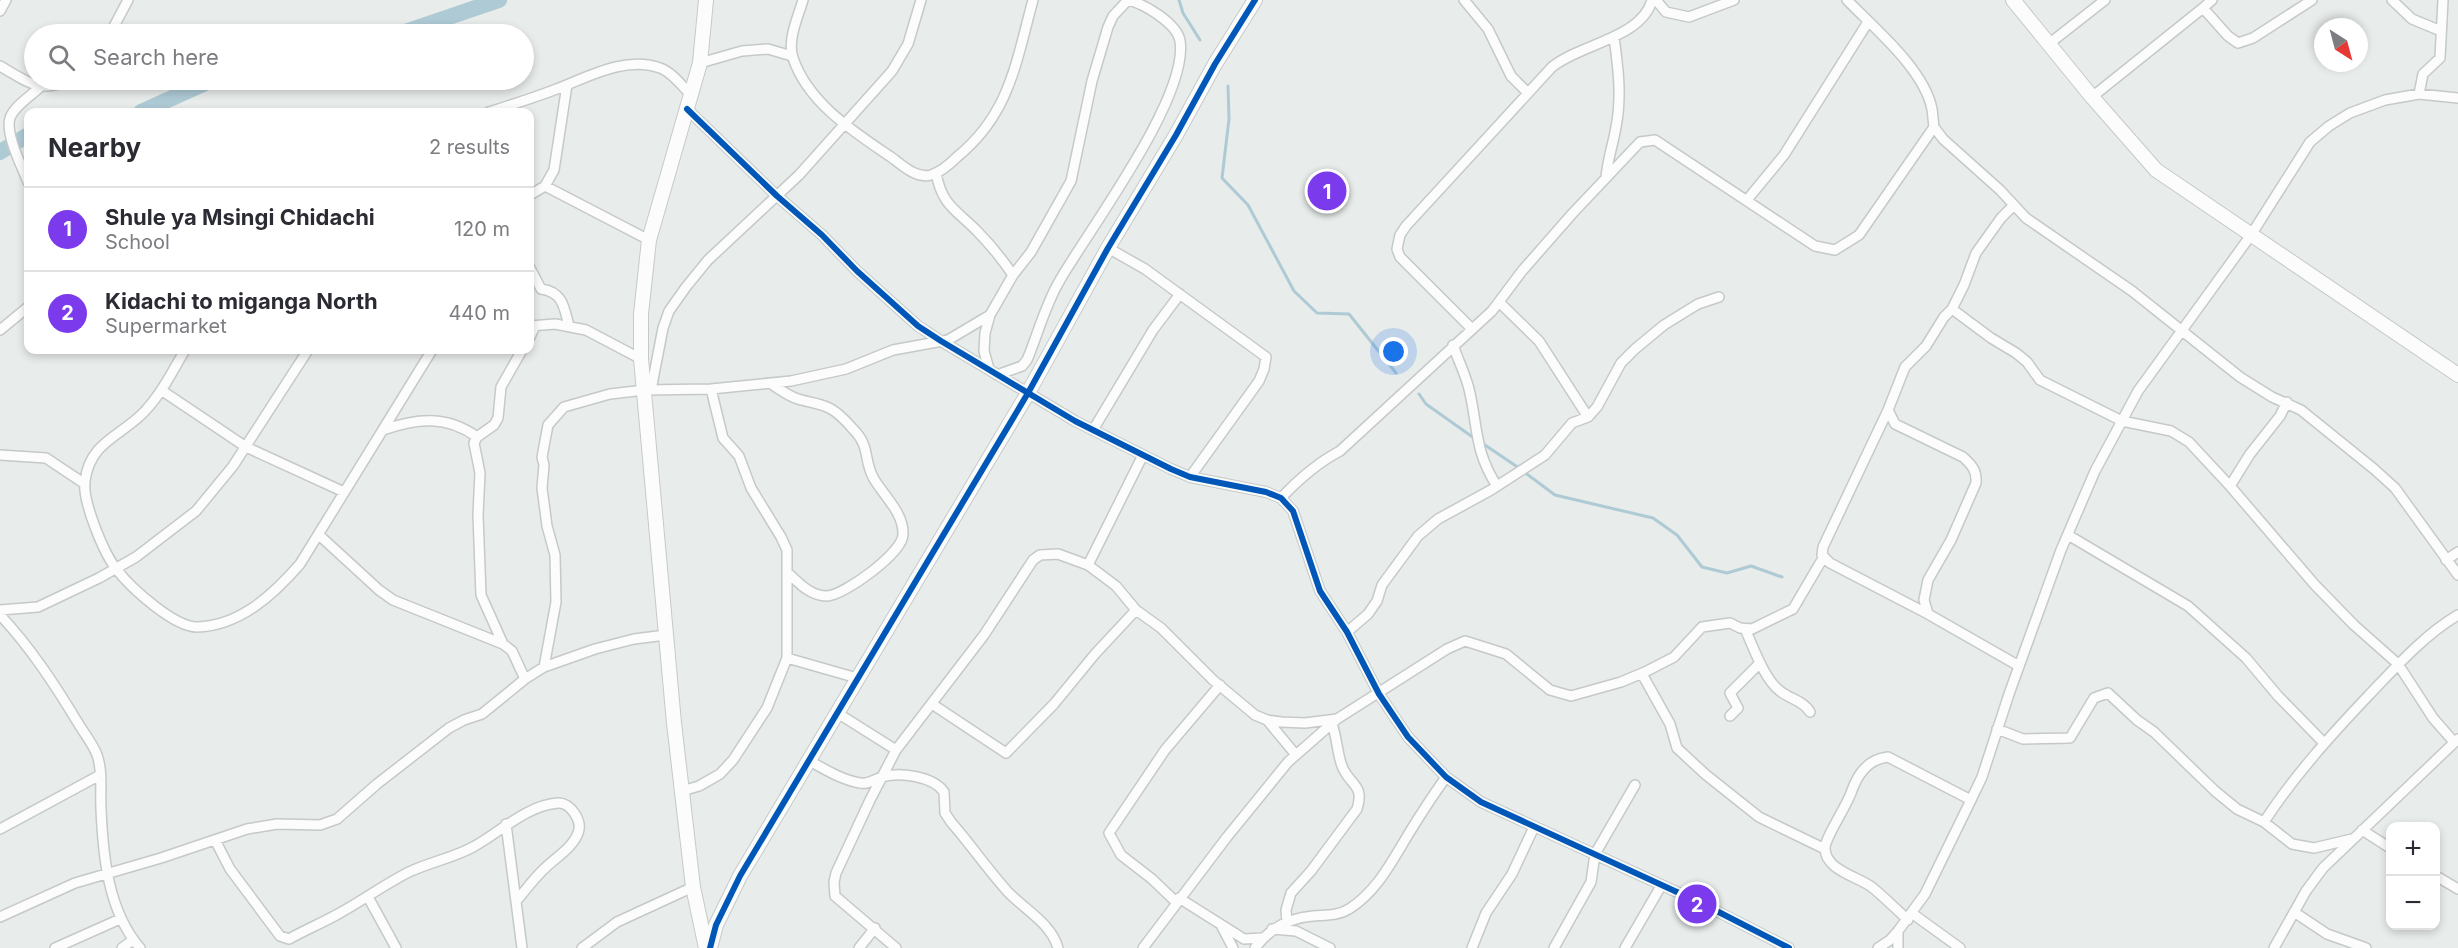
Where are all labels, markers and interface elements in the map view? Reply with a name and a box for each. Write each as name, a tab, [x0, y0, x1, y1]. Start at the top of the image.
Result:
north arrow	[2314, 18, 2368, 72]
search box	[24, 24, 534, 90]
icon: search	[45, 41, 78, 74]
text: Search here	[93, 44, 219, 70]
text: Nearby	[48, 132, 141, 163]
text: 2 results	[429, 135, 510, 159]
pin: 1	[1308, 168, 1346, 213]
text: Shule ya Msingi Chidachi	[105, 204, 375, 230]
text: 1	[63, 217, 72, 241]
text: 120 m	[454, 217, 510, 241]
text: School	[105, 230, 170, 254]
text: Kidachi to miganga North	[105, 288, 378, 314]
text: 2	[61, 301, 74, 325]
text: 440 m	[448, 301, 510, 325]
text: Supermarket	[105, 314, 227, 338]
your location	[1379, 337, 1408, 366]
map controls	[2386, 822, 2440, 930]
button: +	[2386, 822, 2440, 876]
button: −	[2386, 876, 2440, 930]
pin: 2	[1678, 882, 1716, 926]

